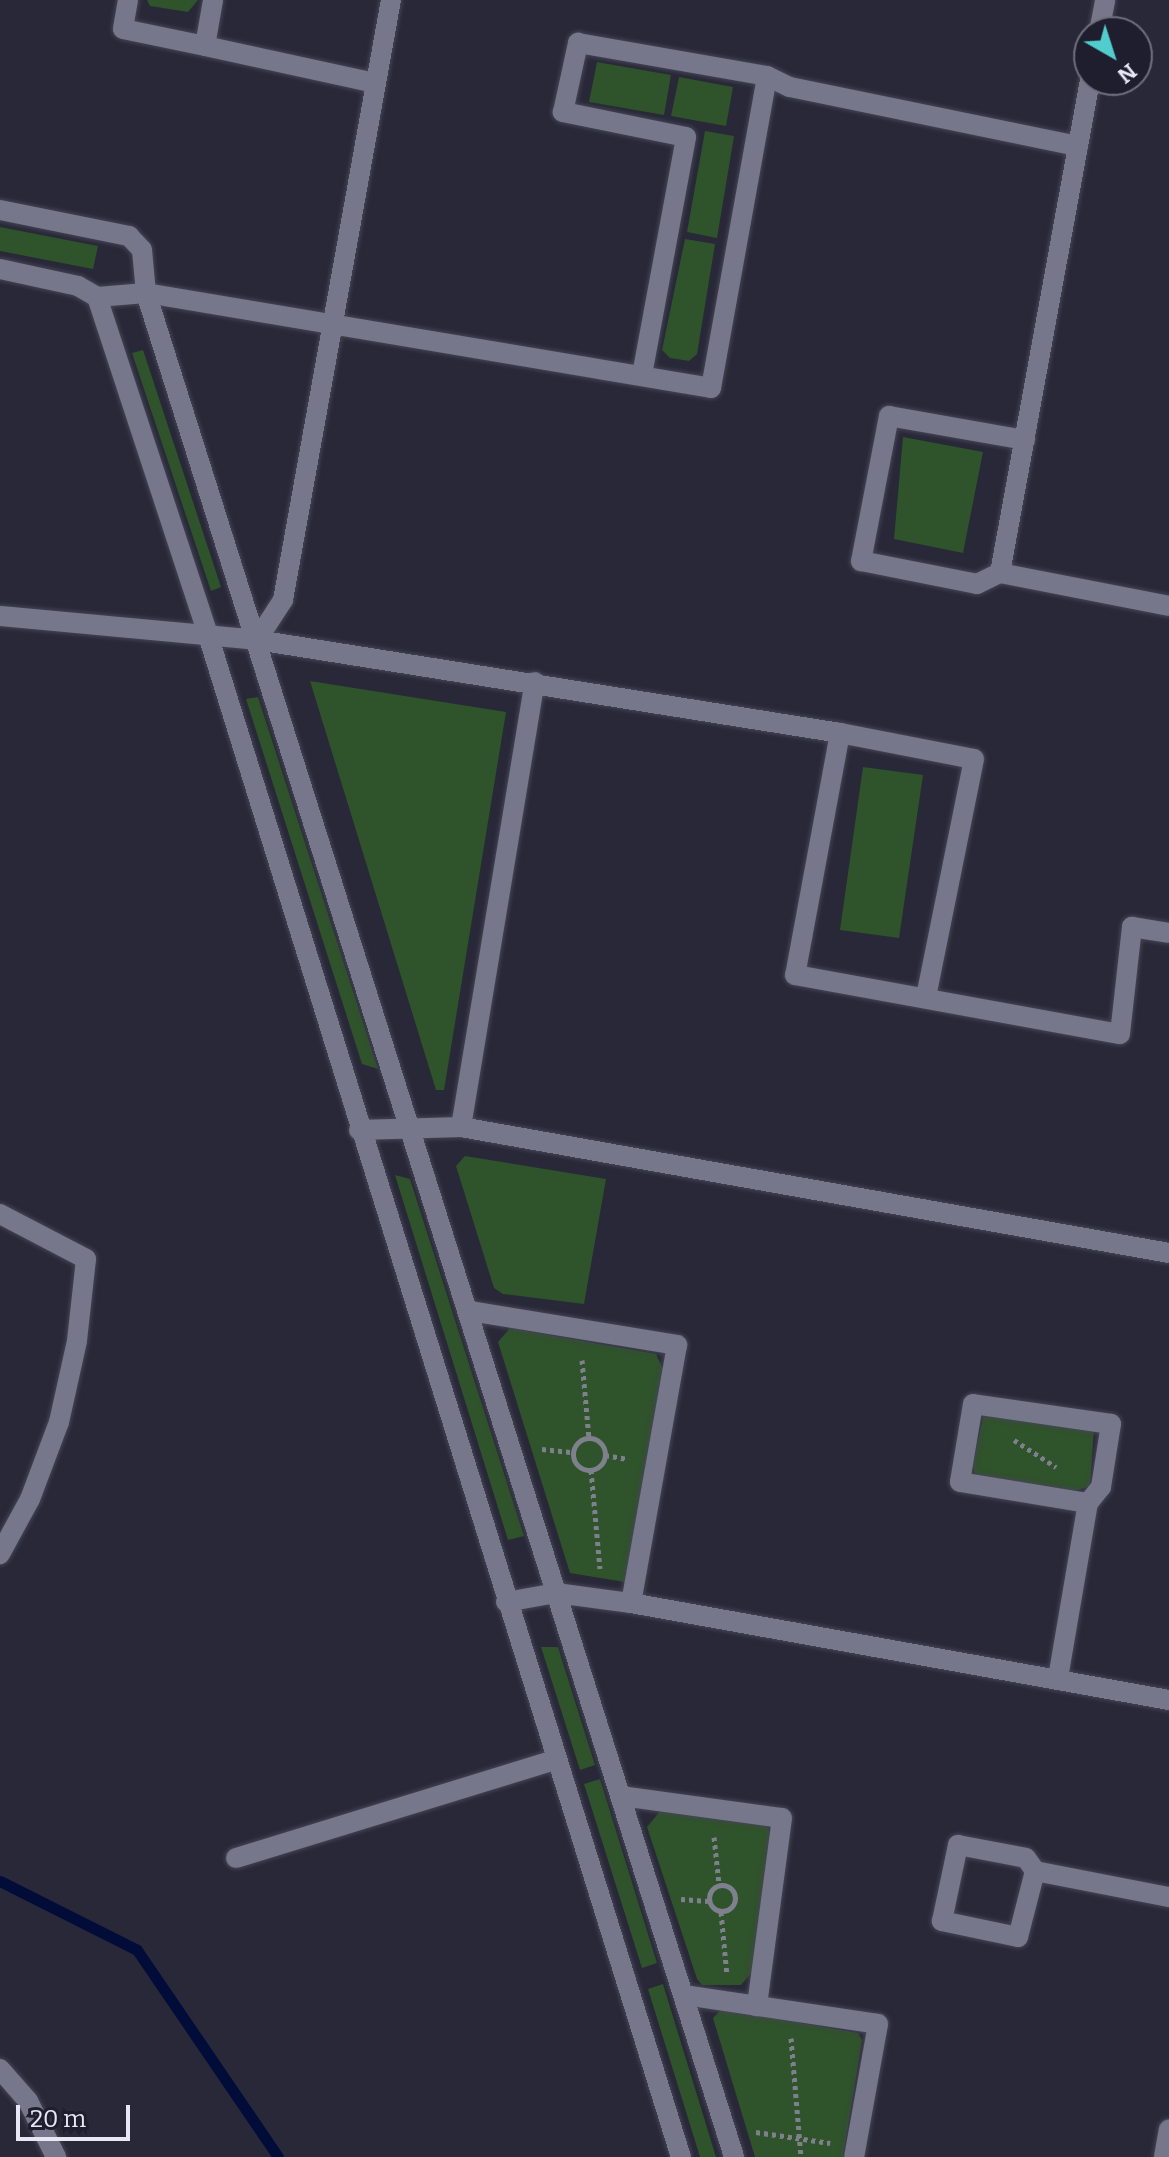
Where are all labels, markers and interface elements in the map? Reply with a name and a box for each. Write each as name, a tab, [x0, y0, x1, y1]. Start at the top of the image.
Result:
north arrow	[1073, 16, 1153, 96]
text: N	[1112, 58, 1142, 89]
scale bar	[20, 2089, 134, 2139]
text: 20 m	[30, 2105, 86, 2133]

